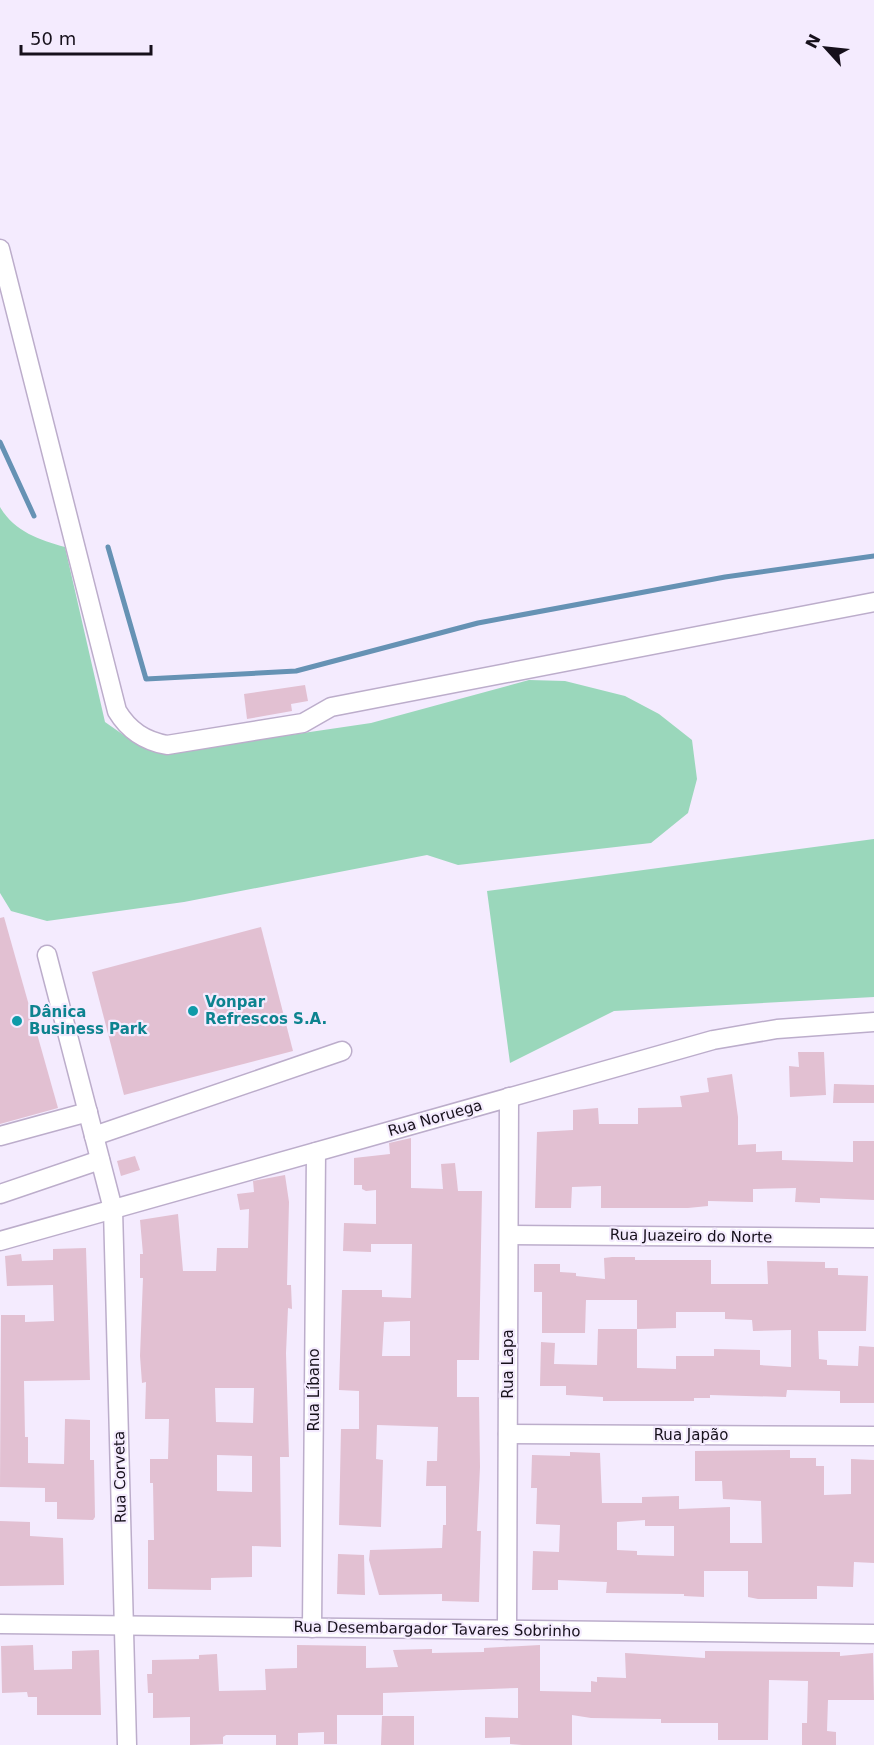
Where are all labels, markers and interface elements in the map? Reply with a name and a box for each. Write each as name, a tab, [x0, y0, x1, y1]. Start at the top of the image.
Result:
scale bar	[21, 18, 152, 56]
north arrow	[796, 18, 856, 78]
text: 50 m	[30, 28, 76, 49]
text: N	[802, 31, 825, 52]
place label: Vonpar Refrescos S.A.	[205, 993, 327, 1028]
place label: Dânica Business Park	[29, 1003, 148, 1038]
marker: Vonpar Refrescos S.A.	[186, 1004, 200, 1018]
marker: Dânica Business Park	[10, 1014, 24, 1028]
street label: Rua Noruega	[386, 1096, 484, 1140]
street label: Rua Juazeiro do Norte	[610, 1226, 772, 1246]
street label: Rua Lapa	[499, 1329, 517, 1399]
street label: Rua Líbano	[305, 1348, 323, 1432]
street label: Rua Japão	[654, 1426, 728, 1444]
street label: Rua Corveta	[110, 1431, 130, 1523]
street label: Rua Desembargador Tavares Sobrinho	[293, 1617, 581, 1641]

